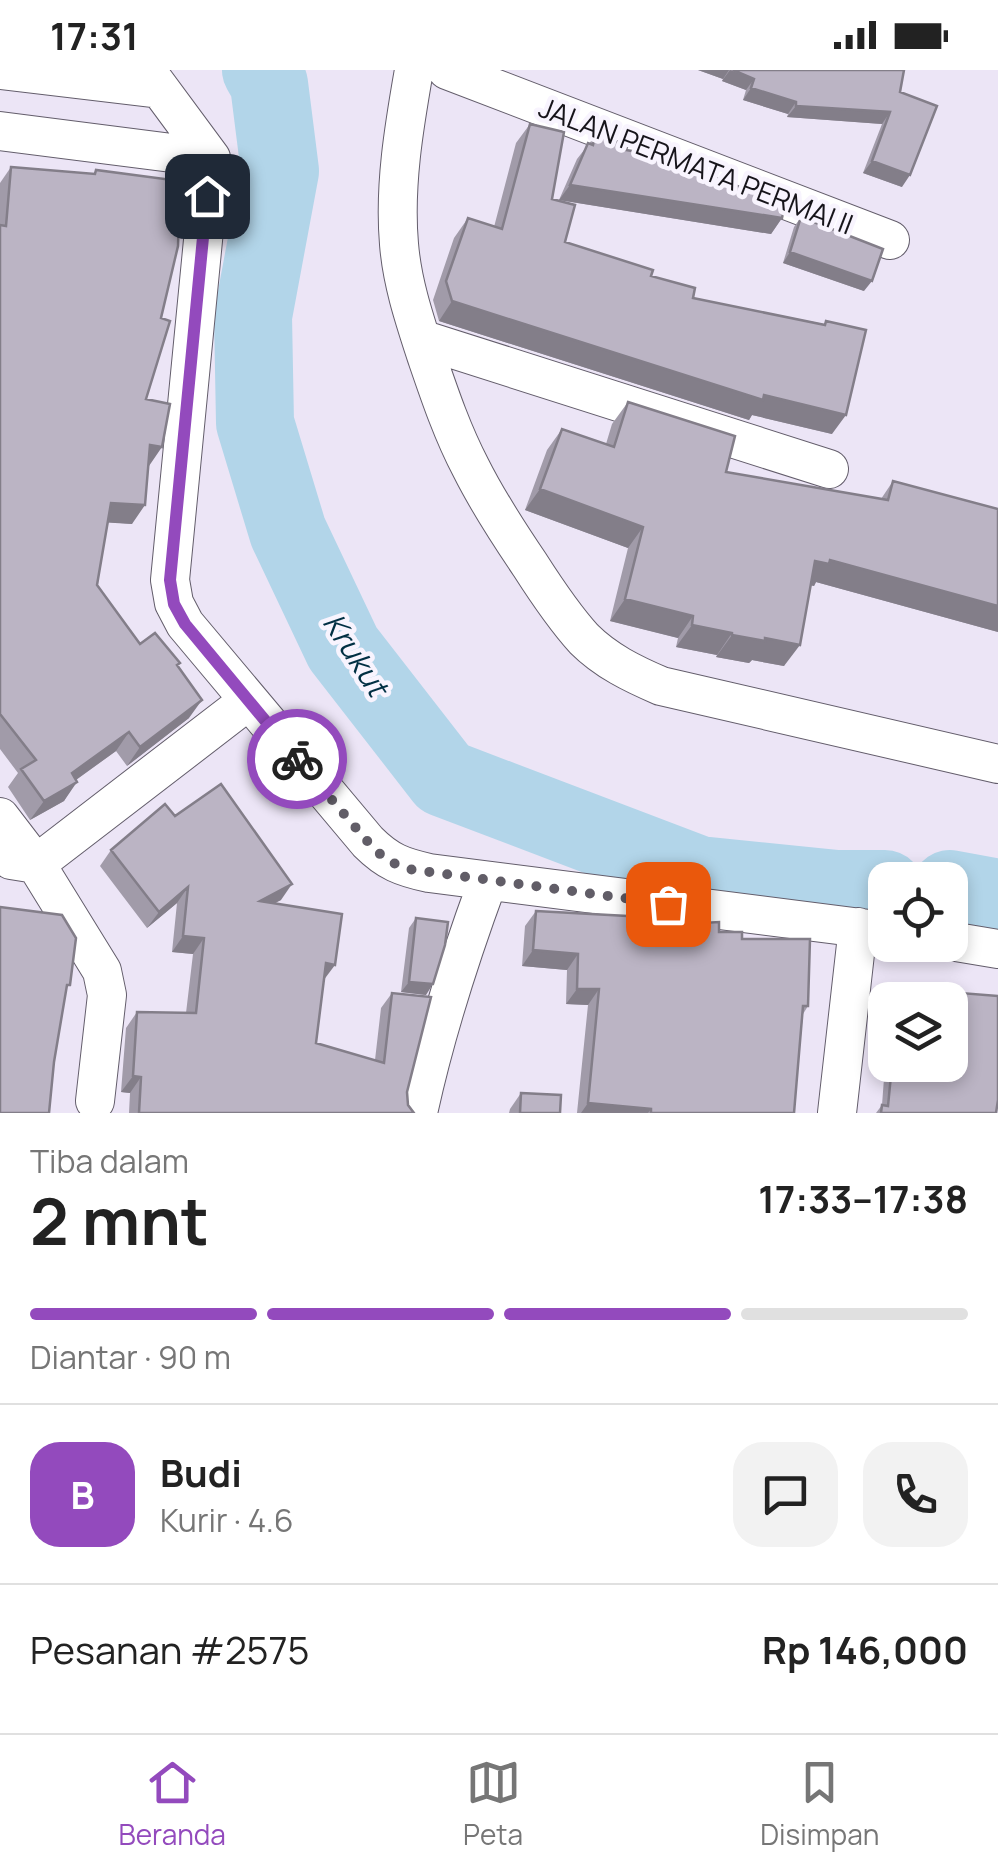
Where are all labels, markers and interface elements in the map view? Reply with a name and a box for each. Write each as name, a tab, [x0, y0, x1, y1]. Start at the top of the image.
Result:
text: 17:31	[50, 9, 139, 61]
street label: JALAN PERMATA PERMAI II	[534, 88, 859, 243]
pin	[165, 154, 250, 239]
icon: home	[180, 169, 235, 224]
water label: Krukut	[314, 605, 400, 706]
courier	[247, 709, 347, 809]
icon: bike	[270, 732, 325, 787]
pin	[626, 862, 711, 947]
map controls	[868, 862, 968, 1082]
button: locate	[868, 862, 968, 962]
icon: bag	[641, 877, 696, 932]
button: layers	[868, 982, 968, 1082]
text: Tiba dalam	[30, 1139, 189, 1183]
text: 17:33–17:38	[758, 1172, 968, 1224]
text: 2 mnt	[30, 1176, 209, 1265]
text: Diantar · 90 m	[30, 1335, 231, 1379]
button: chat	[733, 1442, 838, 1547]
button: phone	[863, 1442, 968, 1547]
text: Budi	[160, 1446, 242, 1498]
text: B	[71, 1468, 94, 1520]
text: Kurir · 4.6	[160, 1498, 294, 1542]
text: Pesanan #2575	[30, 1623, 310, 1675]
text: Rp 146,000	[762, 1623, 968, 1675]
tab: Beranda	[119, 1755, 226, 1853]
tab: Peta	[463, 1755, 523, 1853]
tab: Disimpan	[760, 1755, 879, 1853]

